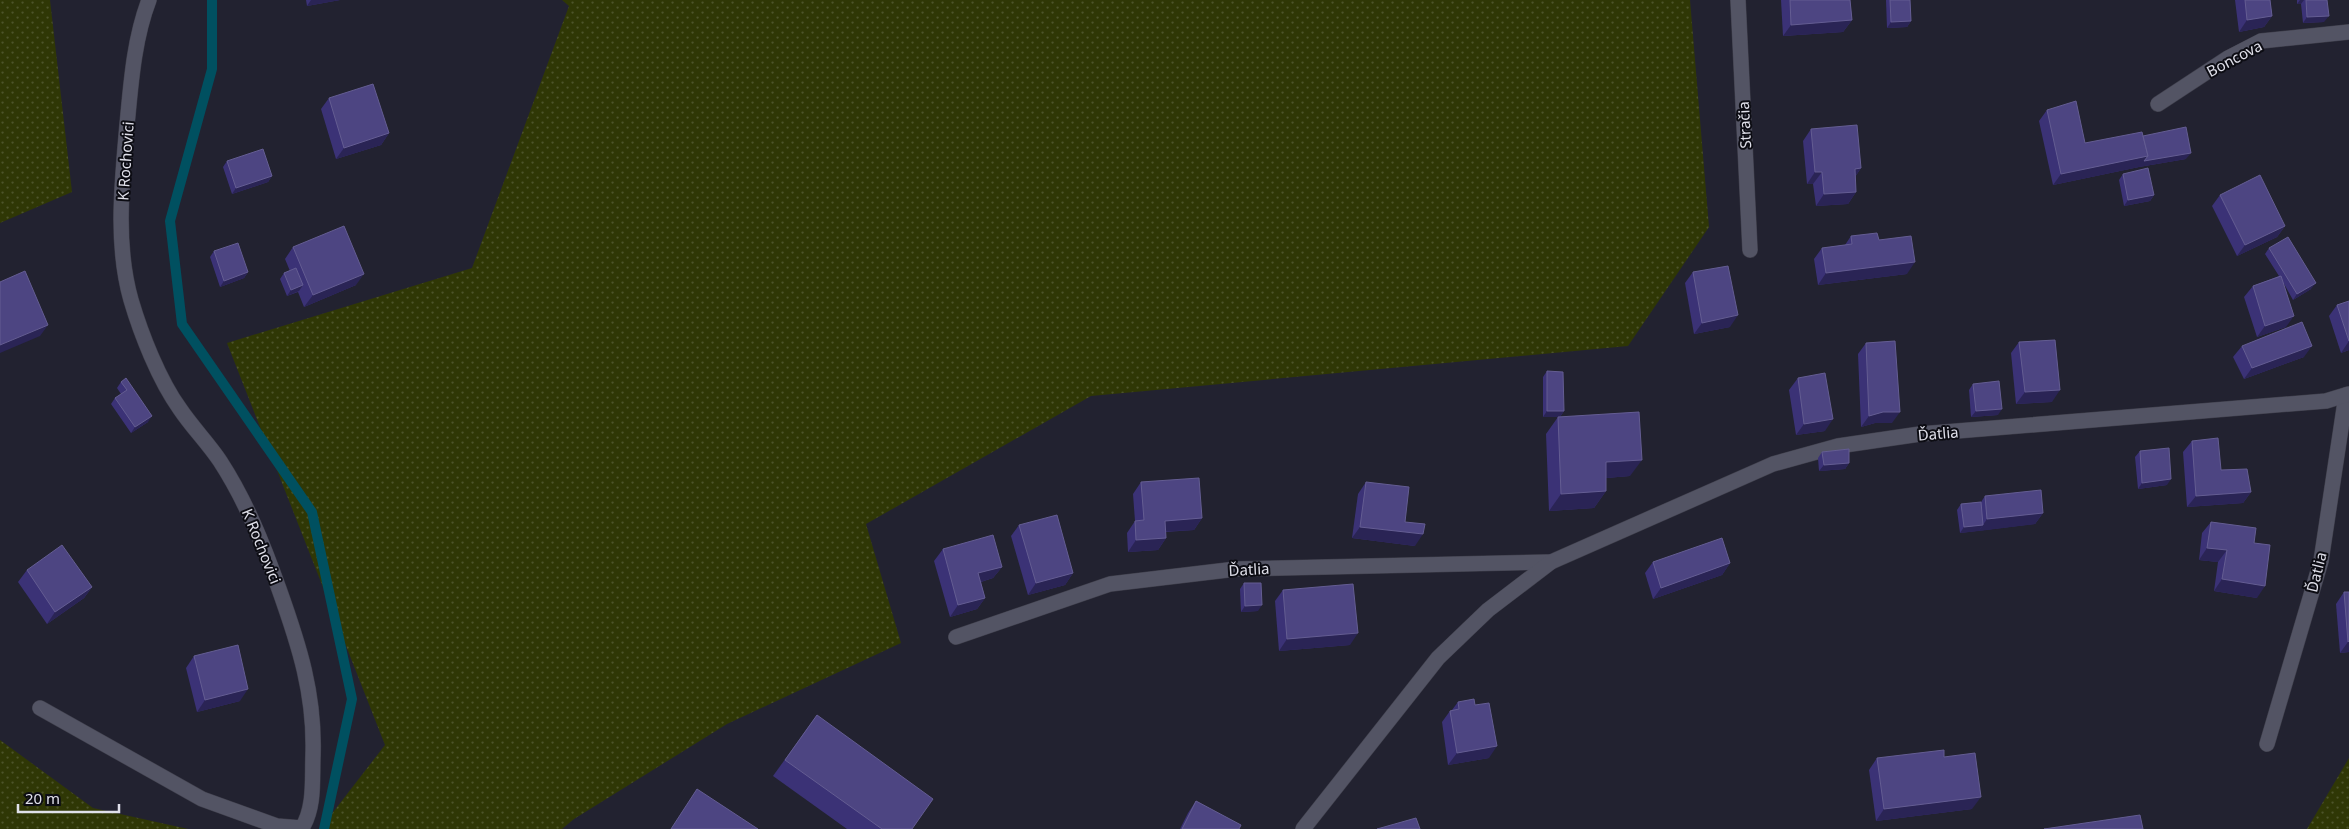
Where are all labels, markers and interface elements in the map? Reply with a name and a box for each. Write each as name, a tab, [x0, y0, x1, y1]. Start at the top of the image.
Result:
street label: Boncova	[2203, 35, 2265, 81]
street label: Stračia	[1733, 101, 1755, 149]
street label: K Rochovici	[112, 121, 138, 201]
street label: Ďatlia	[1917, 421, 1959, 445]
street label: K Rochovici	[238, 505, 286, 587]
street label: Ďatlia	[2301, 550, 2331, 594]
street label: Ďatlia	[1228, 558, 1270, 580]
scale bar	[18, 782, 119, 814]
text: 20 m	[25, 788, 60, 808]

